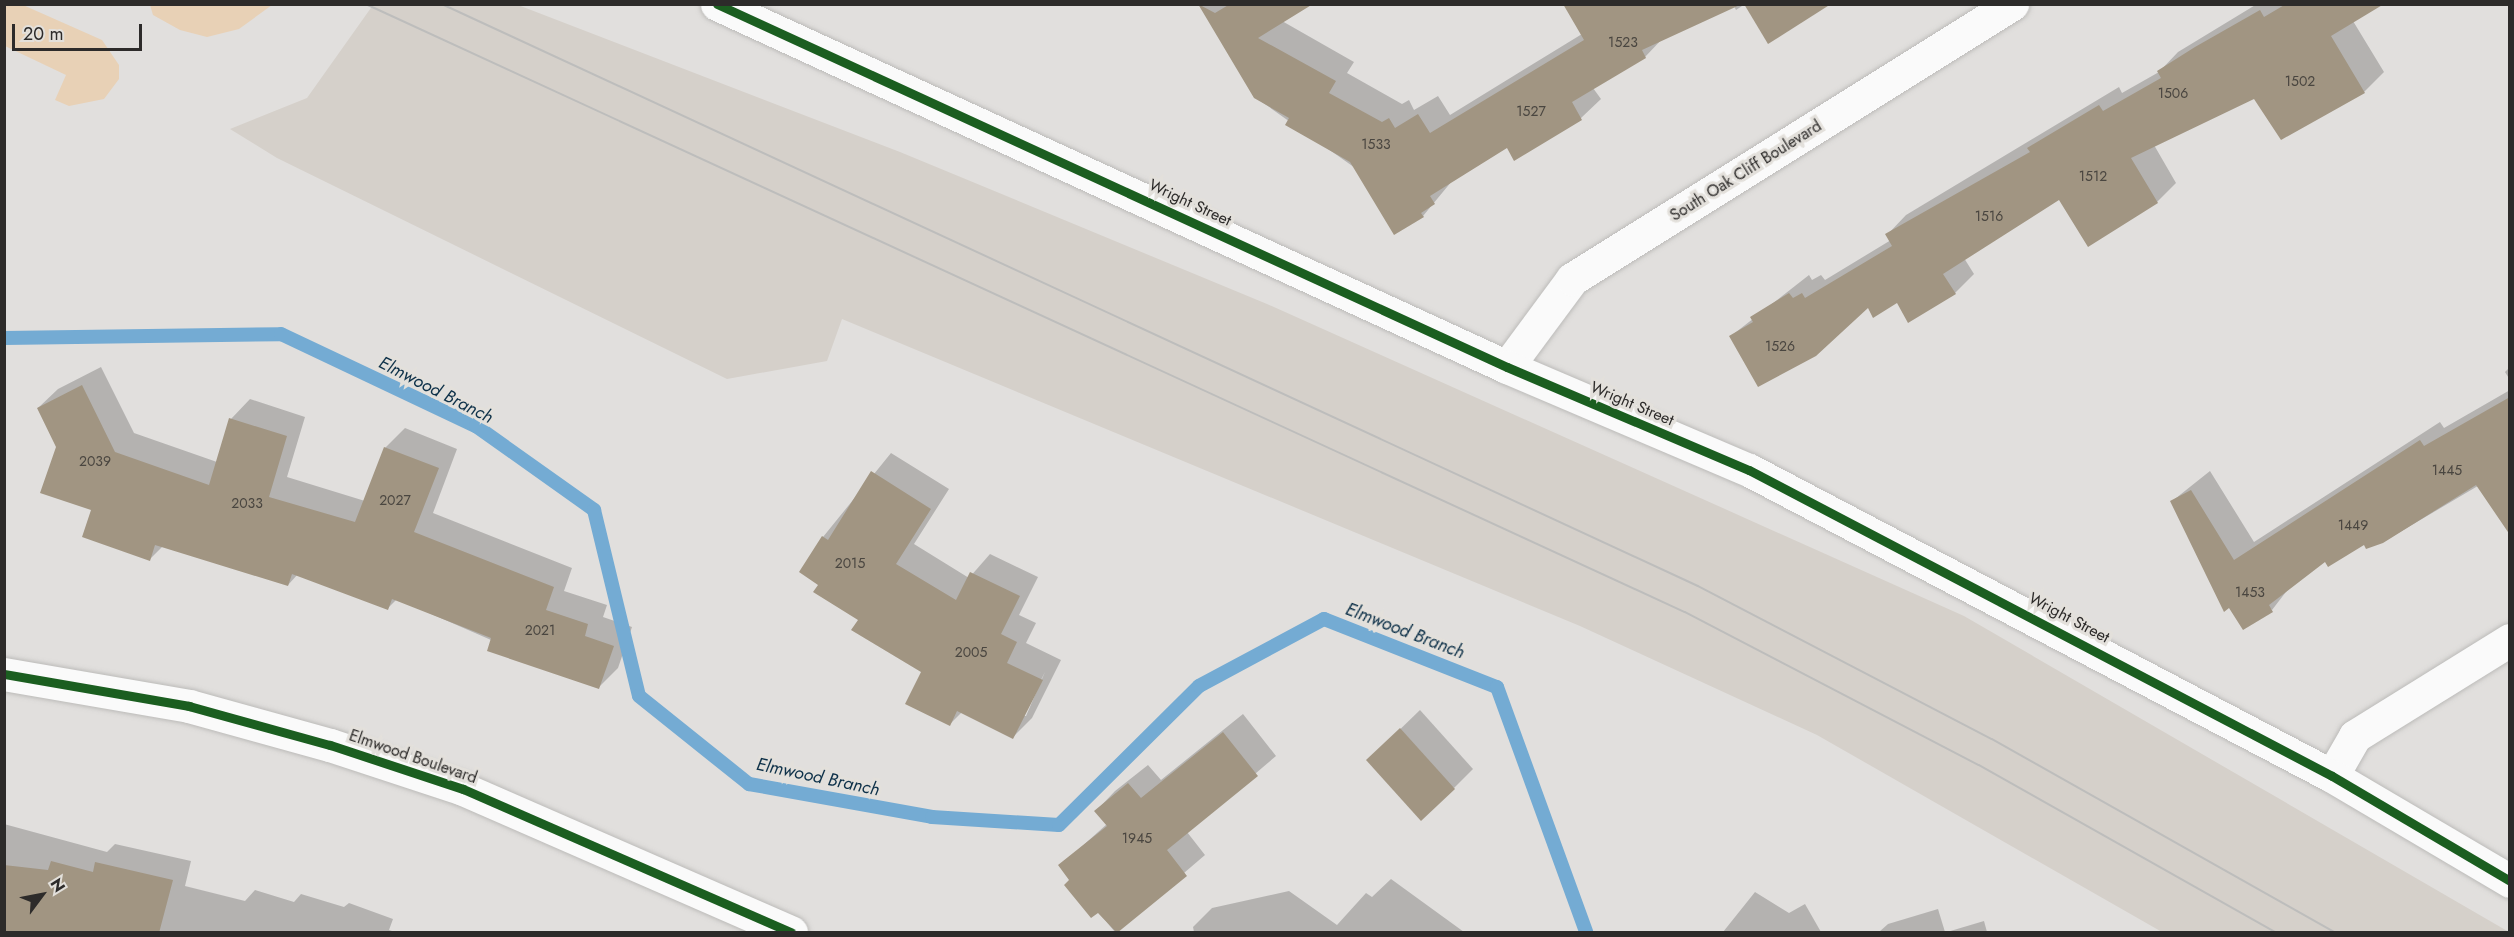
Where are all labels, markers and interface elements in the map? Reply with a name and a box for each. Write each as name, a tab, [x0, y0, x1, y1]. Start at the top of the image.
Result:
scale bar	[15, 12, 146, 50]
text: 20 m	[23, 21, 63, 47]
house number: 1523	[1608, 34, 1638, 50]
house number: 1502	[2285, 73, 2315, 89]
house number: 1506	[2158, 85, 2188, 101]
house number: 1527	[1516, 103, 1546, 119]
street label: South Oak Cliff Boulevard	[1667, 117, 1825, 225]
house number: 1533	[1361, 136, 1391, 152]
house number: 1512	[2079, 168, 2107, 184]
street label: Wright Street	[1146, 176, 1234, 230]
house number: 1516	[1975, 208, 2003, 224]
house number: 1526	[1765, 338, 1795, 354]
water label: Elmwood Branch	[375, 352, 497, 428]
street label: Wright Street	[1587, 378, 1677, 430]
house number: 2039	[79, 453, 111, 469]
house number: 1445	[2432, 462, 2462, 478]
house number: 2027	[379, 492, 411, 508]
house number: 2033	[231, 495, 263, 511]
house number: 1449	[2338, 517, 2368, 533]
house number: 2015	[835, 555, 865, 571]
house number: 1453	[2235, 584, 2265, 600]
street label: Wright Street	[2025, 589, 2113, 647]
water label: Elmwood Branch	[1342, 598, 1468, 664]
house number: 2021	[525, 622, 555, 638]
house number: 2005	[955, 644, 987, 660]
street label: Elmwood Boulevard	[347, 726, 479, 788]
water label: Elmwood Branch	[754, 753, 882, 801]
house number: 1945	[1122, 830, 1152, 846]
north arrow	[12, 865, 72, 925]
text: N	[45, 874, 71, 897]

